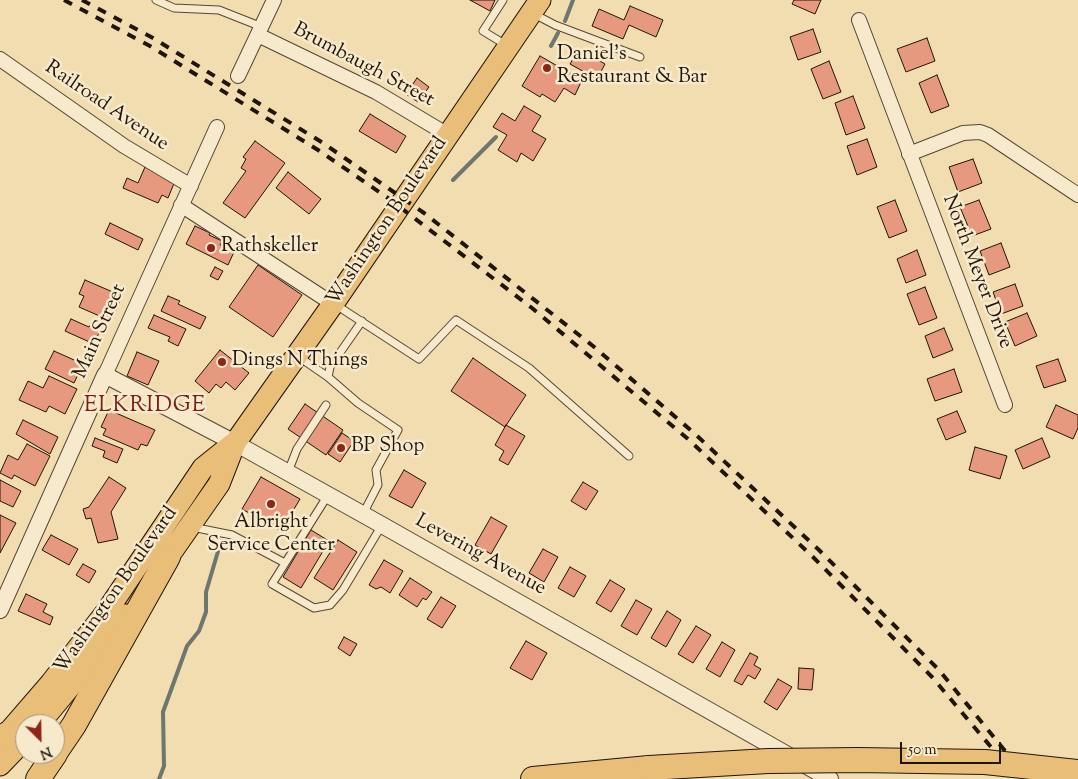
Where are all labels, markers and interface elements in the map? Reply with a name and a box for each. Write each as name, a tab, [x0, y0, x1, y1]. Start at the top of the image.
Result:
street label: Brumbaugh Street	[288, 19, 438, 113]
place label: Daniel's Restaurant & Bar	[557, 44, 707, 91]
street label: Railroad Avenue	[39, 57, 173, 157]
marker: Daniel's Restaurant & Bar	[541, 62, 553, 74]
street label: Washington Boulevard	[323, 133, 453, 311]
street label: North Meyer Drive	[936, 192, 1016, 352]
place label: Rathskeller	[221, 236, 318, 260]
marker: Rathskeller	[205, 242, 217, 254]
street label: Main Street	[69, 281, 133, 383]
place label: Dings N Things	[232, 350, 368, 374]
marker: Dings N Things	[216, 356, 228, 368]
district label: ELKRIDGE	[83, 394, 207, 420]
place label: BP Shop	[351, 436, 424, 460]
marker: BP Shop	[335, 442, 347, 454]
marker: Albright Service Center	[265, 498, 277, 510]
street label: Washington Boulevard	[50, 503, 184, 679]
street label: Levering Avenue	[410, 510, 550, 602]
place label: Albright Service Center	[207, 512, 335, 559]
north arrow	[15, 714, 65, 764]
scale bar	[903, 732, 1004, 764]
text: N	[36, 740, 55, 763]
text: 50 m	[908, 740, 937, 761]

